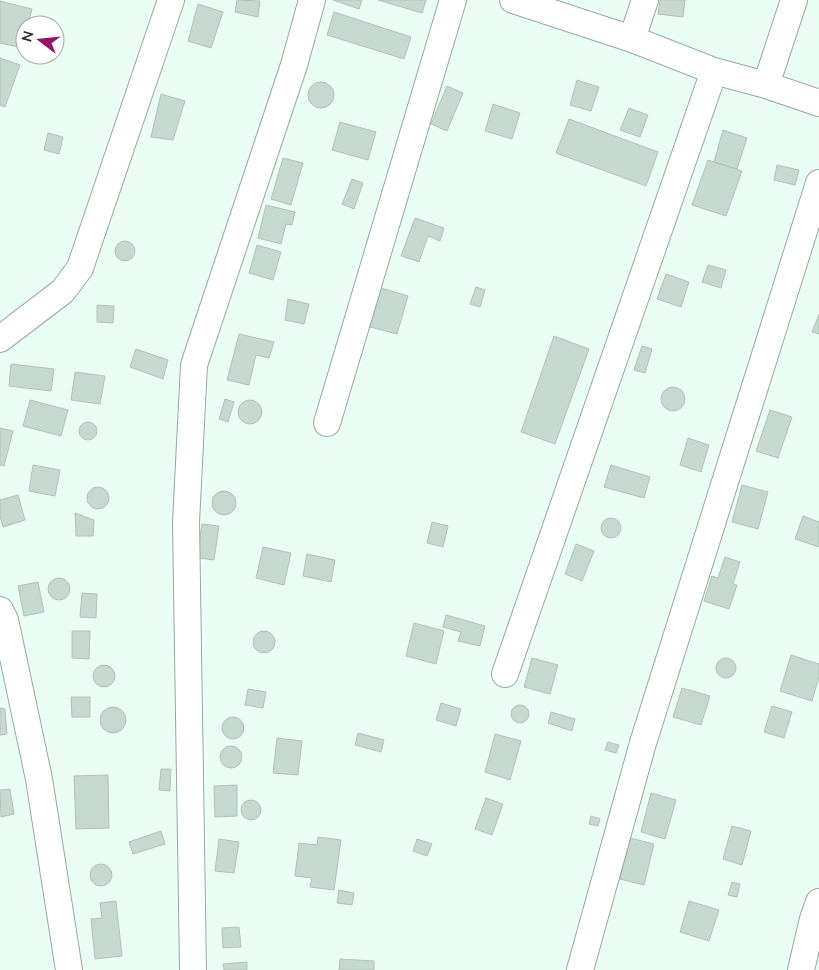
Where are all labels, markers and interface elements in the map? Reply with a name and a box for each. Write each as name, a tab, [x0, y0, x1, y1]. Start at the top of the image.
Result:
north arrow	[15, 15, 65, 65]
text: N	[17, 29, 38, 44]

